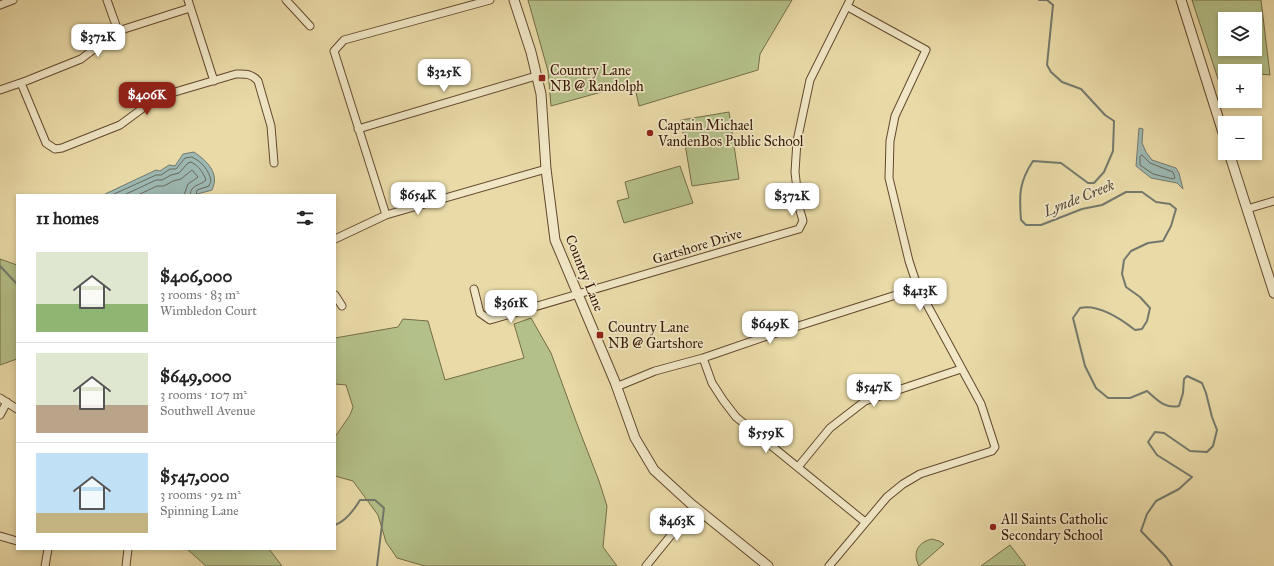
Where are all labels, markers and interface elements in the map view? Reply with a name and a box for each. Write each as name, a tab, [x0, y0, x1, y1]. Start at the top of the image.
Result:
map controls	[1218, 12, 1262, 160]
button: layers	[1218, 12, 1262, 56]
pin: $372K	[70, 24, 126, 58]
text: $372K	[80, 29, 116, 45]
pin: $325K	[416, 59, 472, 93]
place label: Country Lane NB @ Randolph	[550, 62, 644, 95]
text: $325K	[427, 64, 461, 80]
button: +	[1218, 64, 1262, 108]
marker: Country Lane NB @ Randolph	[537, 73, 547, 83]
pin: $406K	[119, 82, 175, 116]
text: $406K	[128, 87, 166, 103]
button: −	[1218, 116, 1262, 160]
place label: Captain Michael VandenBos Public School	[657, 117, 804, 150]
marker: Captain Michael VandenBos Public School	[645, 128, 655, 138]
water label: Lynde Creek	[1040, 176, 1117, 221]
pin: $654K	[390, 182, 446, 216]
pin: $372K	[764, 183, 820, 217]
text: $654K	[400, 187, 436, 203]
text: $372K	[774, 188, 810, 204]
icon: filters	[294, 207, 316, 229]
text: 11 homes	[36, 208, 99, 229]
street label: Gartshore Drive	[650, 225, 744, 268]
street label: Country Lane	[561, 232, 608, 314]
text: $406,000	[160, 266, 232, 287]
icon: home	[68, 268, 116, 316]
pin: $413K	[892, 278, 948, 312]
text: $413K	[903, 283, 937, 299]
text: 3 rooms · 83 m²	[160, 287, 240, 303]
pin: $361K	[483, 290, 539, 324]
text: $361K	[494, 295, 528, 311]
text: Wimbledon Court	[160, 303, 257, 319]
pin: $649K	[742, 311, 798, 345]
text: $649K	[751, 316, 789, 332]
place label: Country Lane NB @ Gartshore	[608, 319, 703, 352]
marker: Country Lane NB @ Gartshore	[595, 330, 605, 340]
text: $649,000	[160, 366, 232, 387]
icon: home	[68, 369, 116, 417]
pin: $547K	[846, 374, 902, 408]
text: $547K	[856, 379, 892, 395]
text: 3 rooms · 107 m²	[160, 387, 247, 403]
text: Southwell Avenue	[160, 403, 255, 419]
pin: $559K	[738, 420, 794, 454]
text: $559K	[748, 425, 784, 441]
text: $547,000	[160, 466, 229, 487]
icon: home	[68, 469, 116, 517]
text: 3 rooms · 92 m²	[160, 487, 241, 503]
text: Spinning Lane	[160, 503, 239, 519]
pin: $463K	[649, 508, 705, 542]
place label: All Saints Catholic Secondary School	[1000, 511, 1108, 544]
text: $463K	[659, 513, 695, 529]
marker: All Saints Catholic Secondary School	[988, 522, 998, 532]

